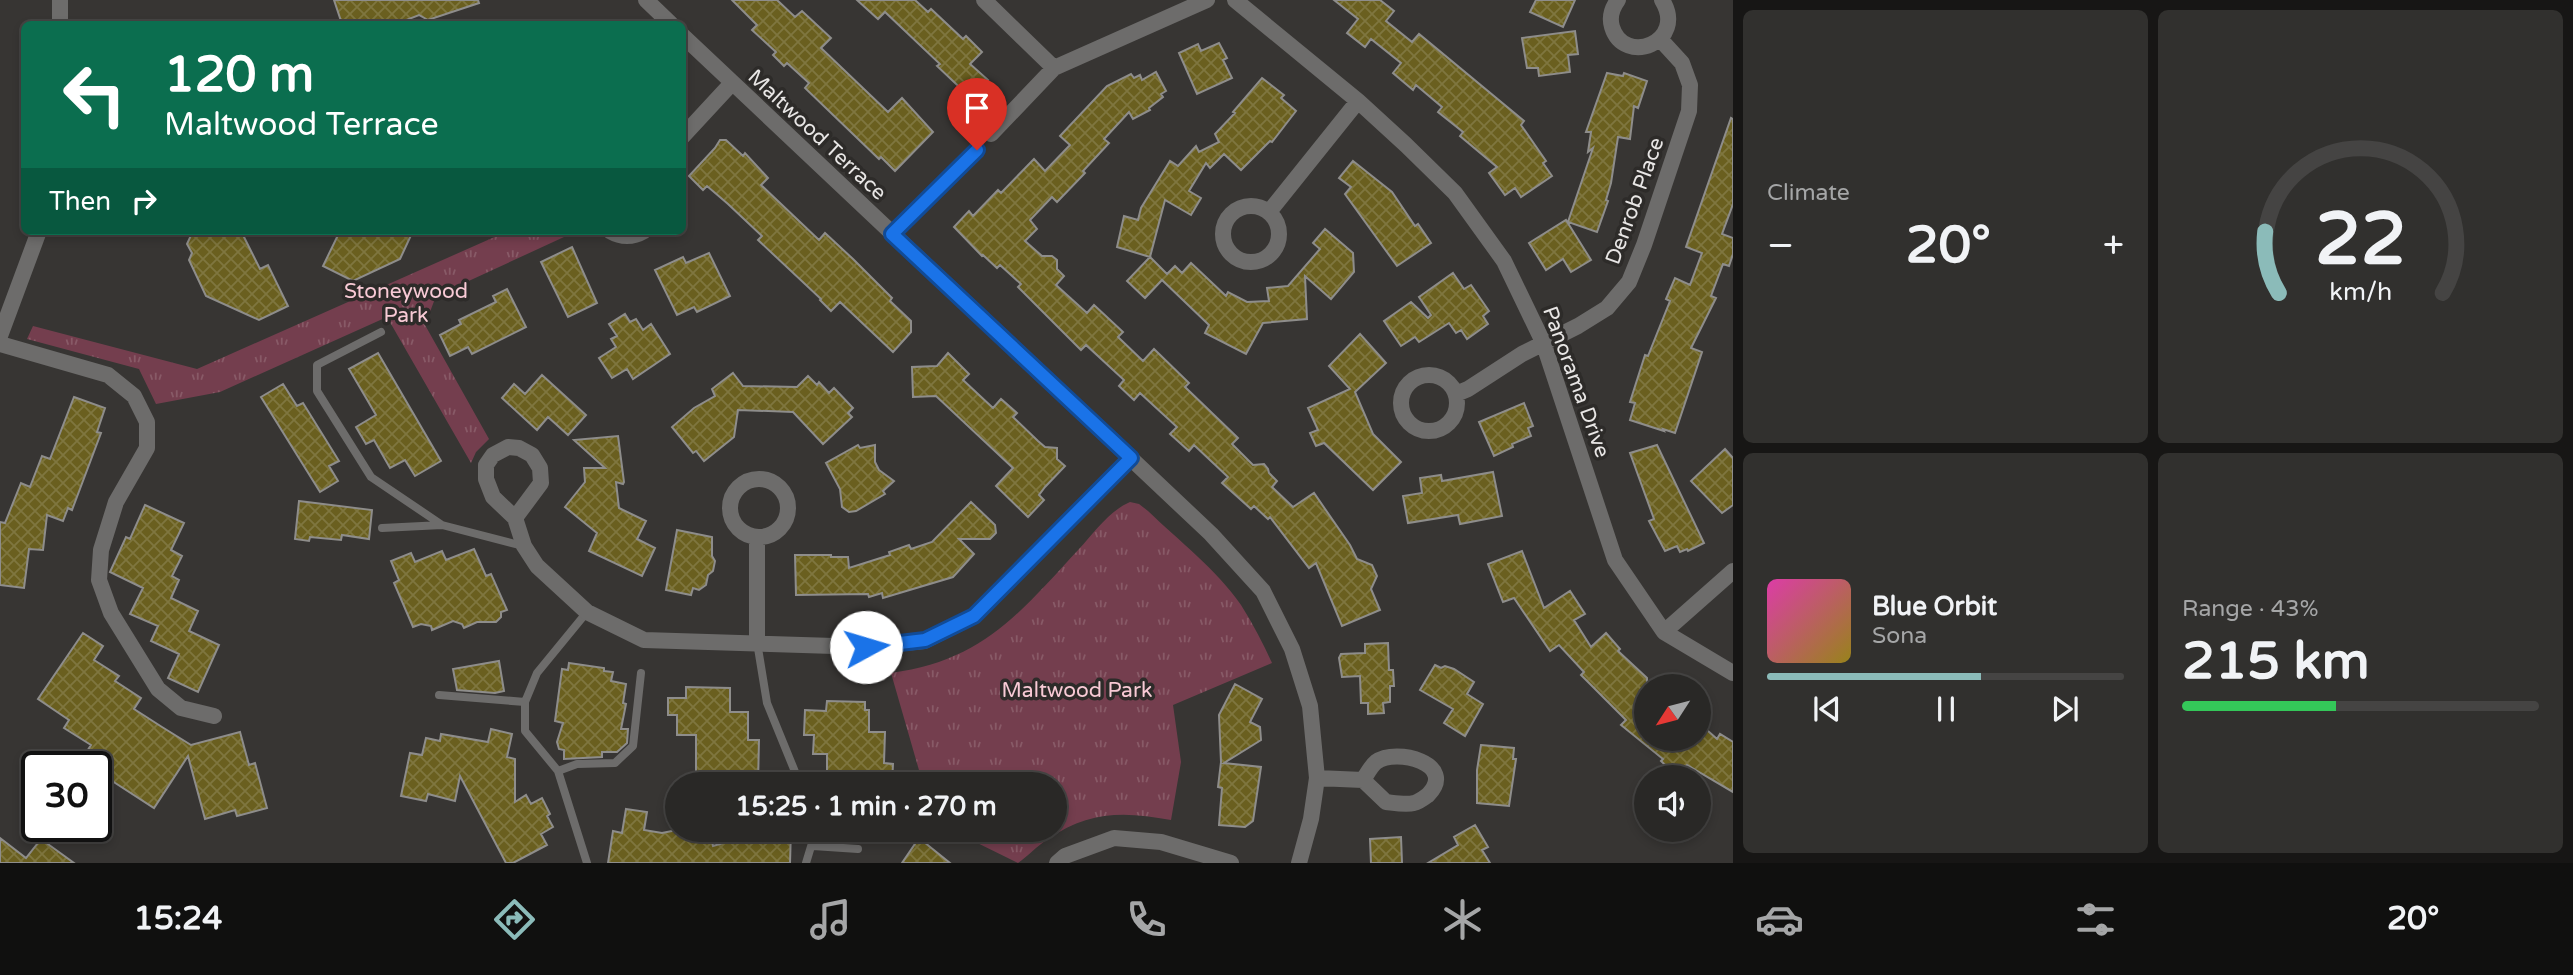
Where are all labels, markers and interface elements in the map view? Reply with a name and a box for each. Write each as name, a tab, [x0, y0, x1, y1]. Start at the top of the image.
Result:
text: 120 m	[164, 46, 314, 105]
icon: left	[49, 49, 140, 140]
street label: Maltwood Terrace	[743, 64, 891, 206]
pin	[947, 78, 1007, 150]
icon: arrive	[958, 89, 996, 127]
text: Maltwood Terrace	[164, 106, 439, 144]
street label: Denrob Place	[1600, 134, 1670, 268]
text: Climate	[1767, 179, 1850, 207]
icon: right	[125, 182, 163, 220]
text: Then	[49, 186, 111, 217]
text: 22	[2315, 196, 2406, 284]
text: 20°	[1906, 214, 1991, 277]
text: −	[1767, 223, 1794, 269]
text: +	[2103, 223, 2124, 269]
text: km/h	[2329, 276, 2392, 306]
park label: Stoneywood Park	[344, 279, 468, 328]
street label: Panorama Drive	[1537, 303, 1615, 461]
text: Blue Orbit	[1872, 591, 1997, 622]
text: Range · 43%	[2182, 595, 2318, 623]
position arrow	[829, 610, 903, 684]
text: Sona	[1872, 622, 1927, 650]
text: 215 km	[2182, 630, 2370, 693]
north arrow	[1634, 674, 1712, 751]
map controls	[1634, 674, 1711, 842]
park label: Maltwood Park	[1002, 678, 1152, 703]
icon: previous	[1808, 690, 1846, 728]
icon: pause	[1927, 690, 1965, 728]
icon: next	[2046, 690, 2084, 728]
speed limit sign: 30	[21, 751, 112, 842]
button: sound	[1634, 765, 1711, 842]
text: 15:25 · 1 min · 270 m	[735, 791, 997, 822]
icon: directions	[490, 895, 539, 944]
icon: music	[806, 895, 855, 944]
icon: phone	[1122, 895, 1171, 944]
icon: climate	[1438, 895, 1487, 944]
icon: car	[1755, 895, 1804, 944]
icon: filters	[2071, 895, 2120, 944]
text: 15:24	[134, 900, 222, 938]
text: 20°	[2387, 900, 2439, 938]

